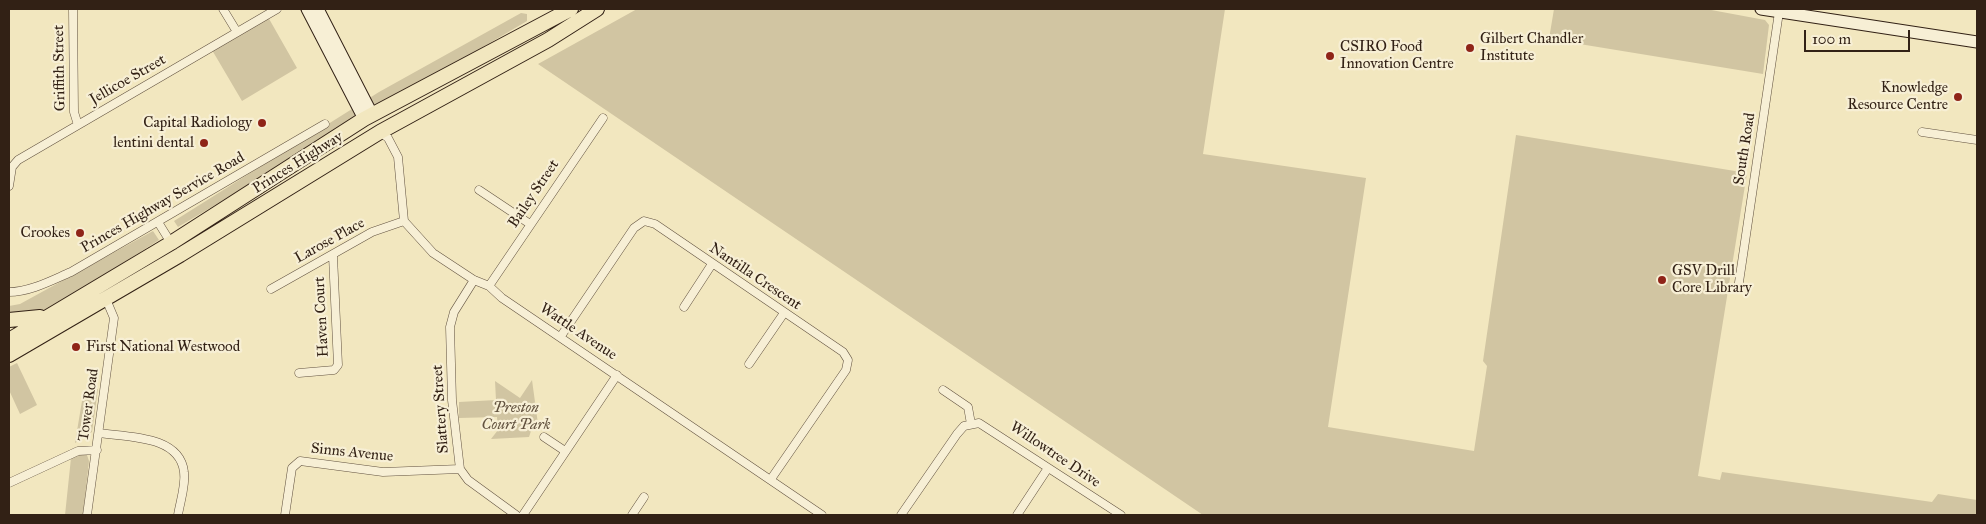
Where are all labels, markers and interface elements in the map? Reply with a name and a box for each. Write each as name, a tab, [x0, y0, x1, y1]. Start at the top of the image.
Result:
scale bar	[1806, 20, 1912, 52]
street label: Griffith Street	[50, 24, 70, 112]
place label: Gilbert Chandler Institute	[1480, 30, 1583, 65]
text: 100 m	[1812, 30, 1851, 48]
place label: CSIRO Foođ Innovation Centre	[1340, 38, 1454, 73]
marker: Gilbert Chandler Institute	[1464, 42, 1476, 54]
marker: CSIRO Foođ Innovation Centre	[1324, 50, 1336, 62]
street label: Jellicoe Street	[87, 51, 169, 109]
place label: Knowledge Resource Centre	[1847, 79, 1948, 114]
marker: Knowledge Resource Centre	[1952, 91, 1964, 103]
street label: South Road	[1730, 111, 1760, 187]
place label: Capital Radiology	[143, 114, 252, 132]
marker: Capital Radiology	[256, 117, 268, 129]
street label: Princes Highway	[250, 128, 346, 198]
place label: lentini dental	[113, 134, 194, 152]
marker: lentini dental	[198, 137, 210, 149]
street label: Princes Highway Service Road	[78, 149, 248, 257]
street label: Bailey Street	[505, 157, 563, 231]
street label: Larose Place	[292, 214, 368, 268]
place label: Crookes	[20, 224, 70, 242]
marker: Crookes	[74, 227, 86, 239]
street label: Nantilla Crescent	[705, 240, 805, 314]
place label: GSV Drill Core Library	[1672, 262, 1752, 297]
marker: GSV Drill Core Library	[1656, 274, 1668, 286]
street label: Haven Court	[311, 276, 333, 358]
street label: Wattle Avenue	[536, 300, 620, 364]
place label: First National Westwood	[86, 338, 240, 356]
marker: First National Westwood	[70, 341, 82, 353]
street label: Slattery Street	[429, 364, 453, 454]
street label: Tower Road	[75, 367, 103, 443]
park label: Preston Court Park	[482, 399, 550, 434]
street label: Willowtree Drive	[1006, 418, 1104, 492]
street label: Sinns Avenue	[310, 440, 394, 466]

